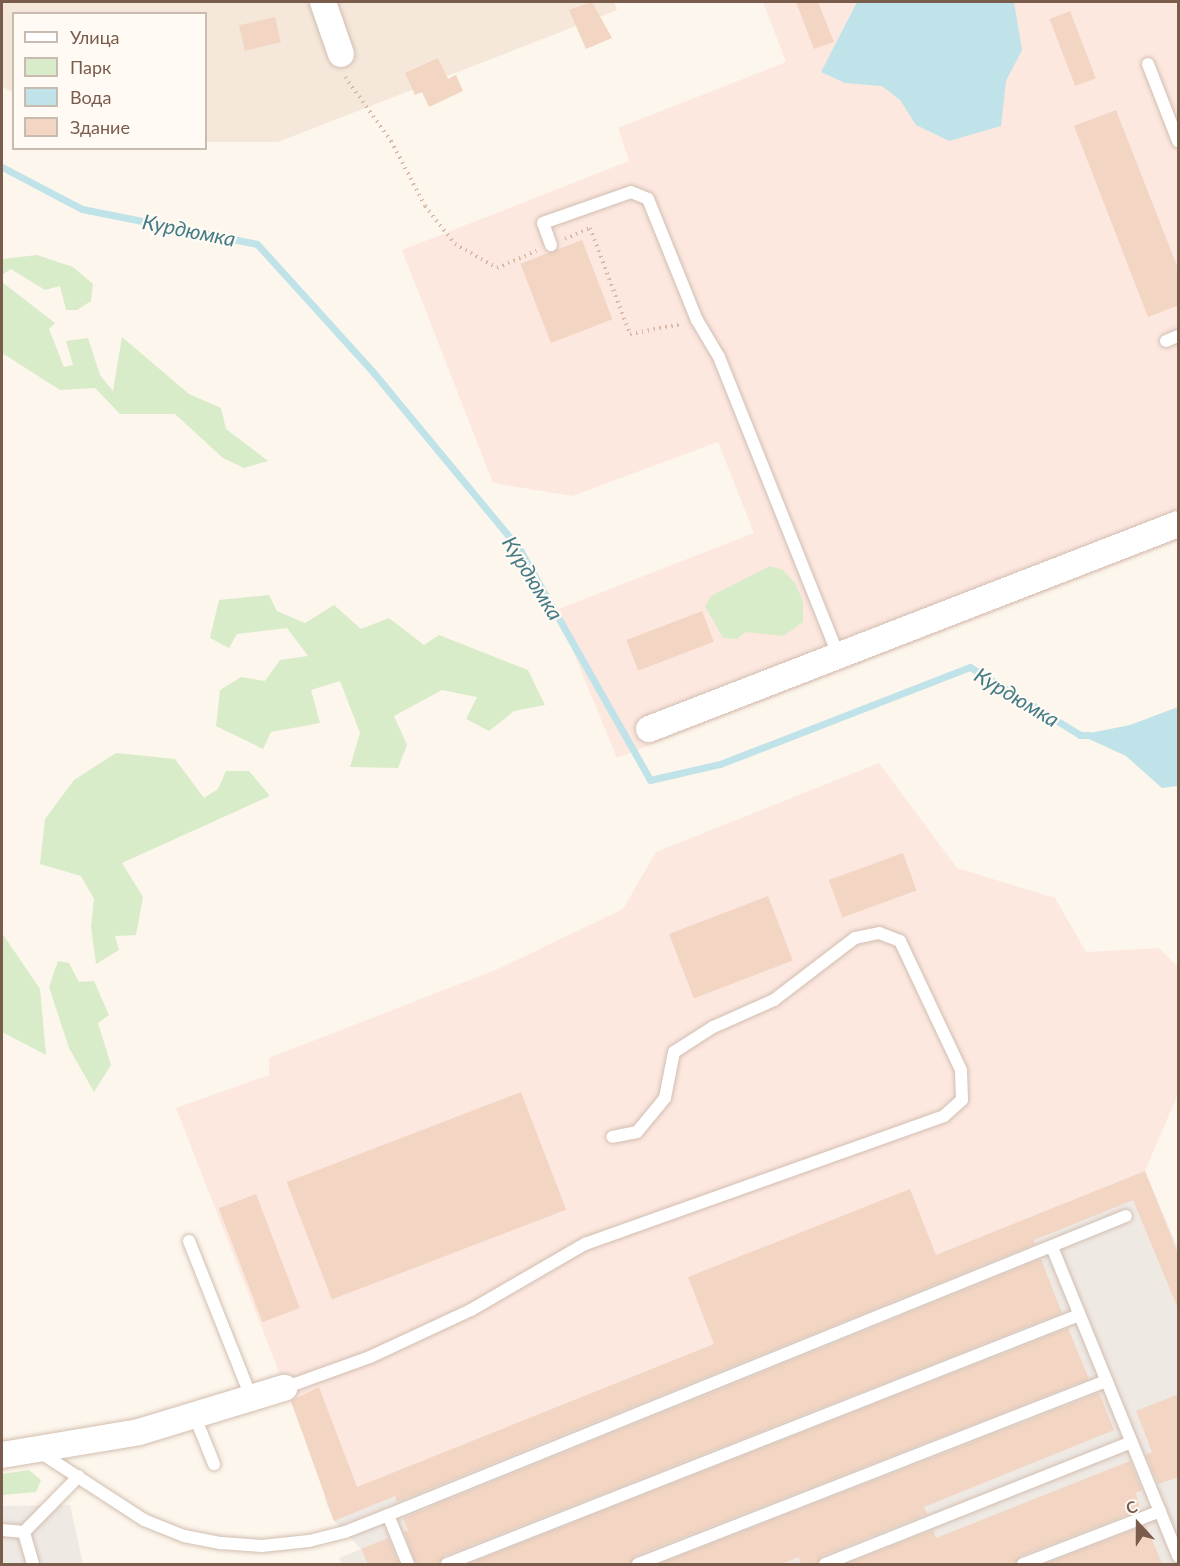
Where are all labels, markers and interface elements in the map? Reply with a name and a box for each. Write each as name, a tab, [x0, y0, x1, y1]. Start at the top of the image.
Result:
legend	[12, 12, 207, 150]
text: Улица	[70, 26, 120, 48]
text: Парк	[70, 56, 111, 78]
text: Вода	[70, 86, 111, 108]
text: Здание	[70, 116, 130, 138]
water label: Курдюмка	[140, 209, 238, 251]
water label: Курдюмка	[497, 531, 569, 625]
water label: Курдюмка	[970, 662, 1064, 732]
north arrow	[1108, 1494, 1168, 1554]
text: С	[1123, 1496, 1140, 1517]

